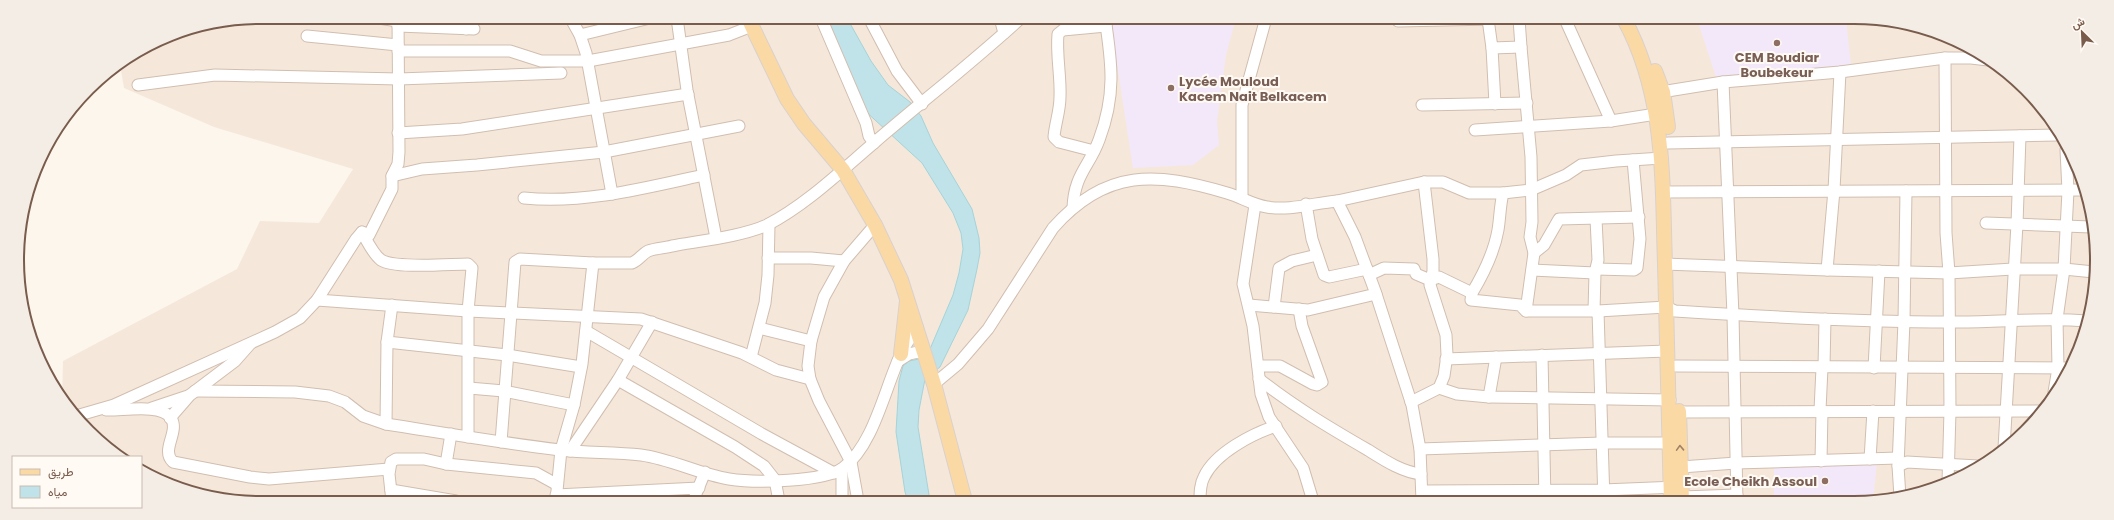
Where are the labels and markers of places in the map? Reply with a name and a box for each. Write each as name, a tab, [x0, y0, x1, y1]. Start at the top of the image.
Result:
marker: CEM Boudiar Boubekeur	[1772, 38, 1782, 48]
place label: CEM Boudiar Boubekeur	[1735, 48, 1820, 82]
place label: Lycée Mouloud Kacem Nait Belkacem	[1179, 72, 1327, 106]
marker: Lycée Mouloud Kacem Nait Belkacem	[1166, 83, 1176, 93]
place label: Ecole Cheikh Assoul	[1684, 472, 1817, 491]
marker: Ecole Cheikh Assoul	[1820, 476, 1830, 486]

